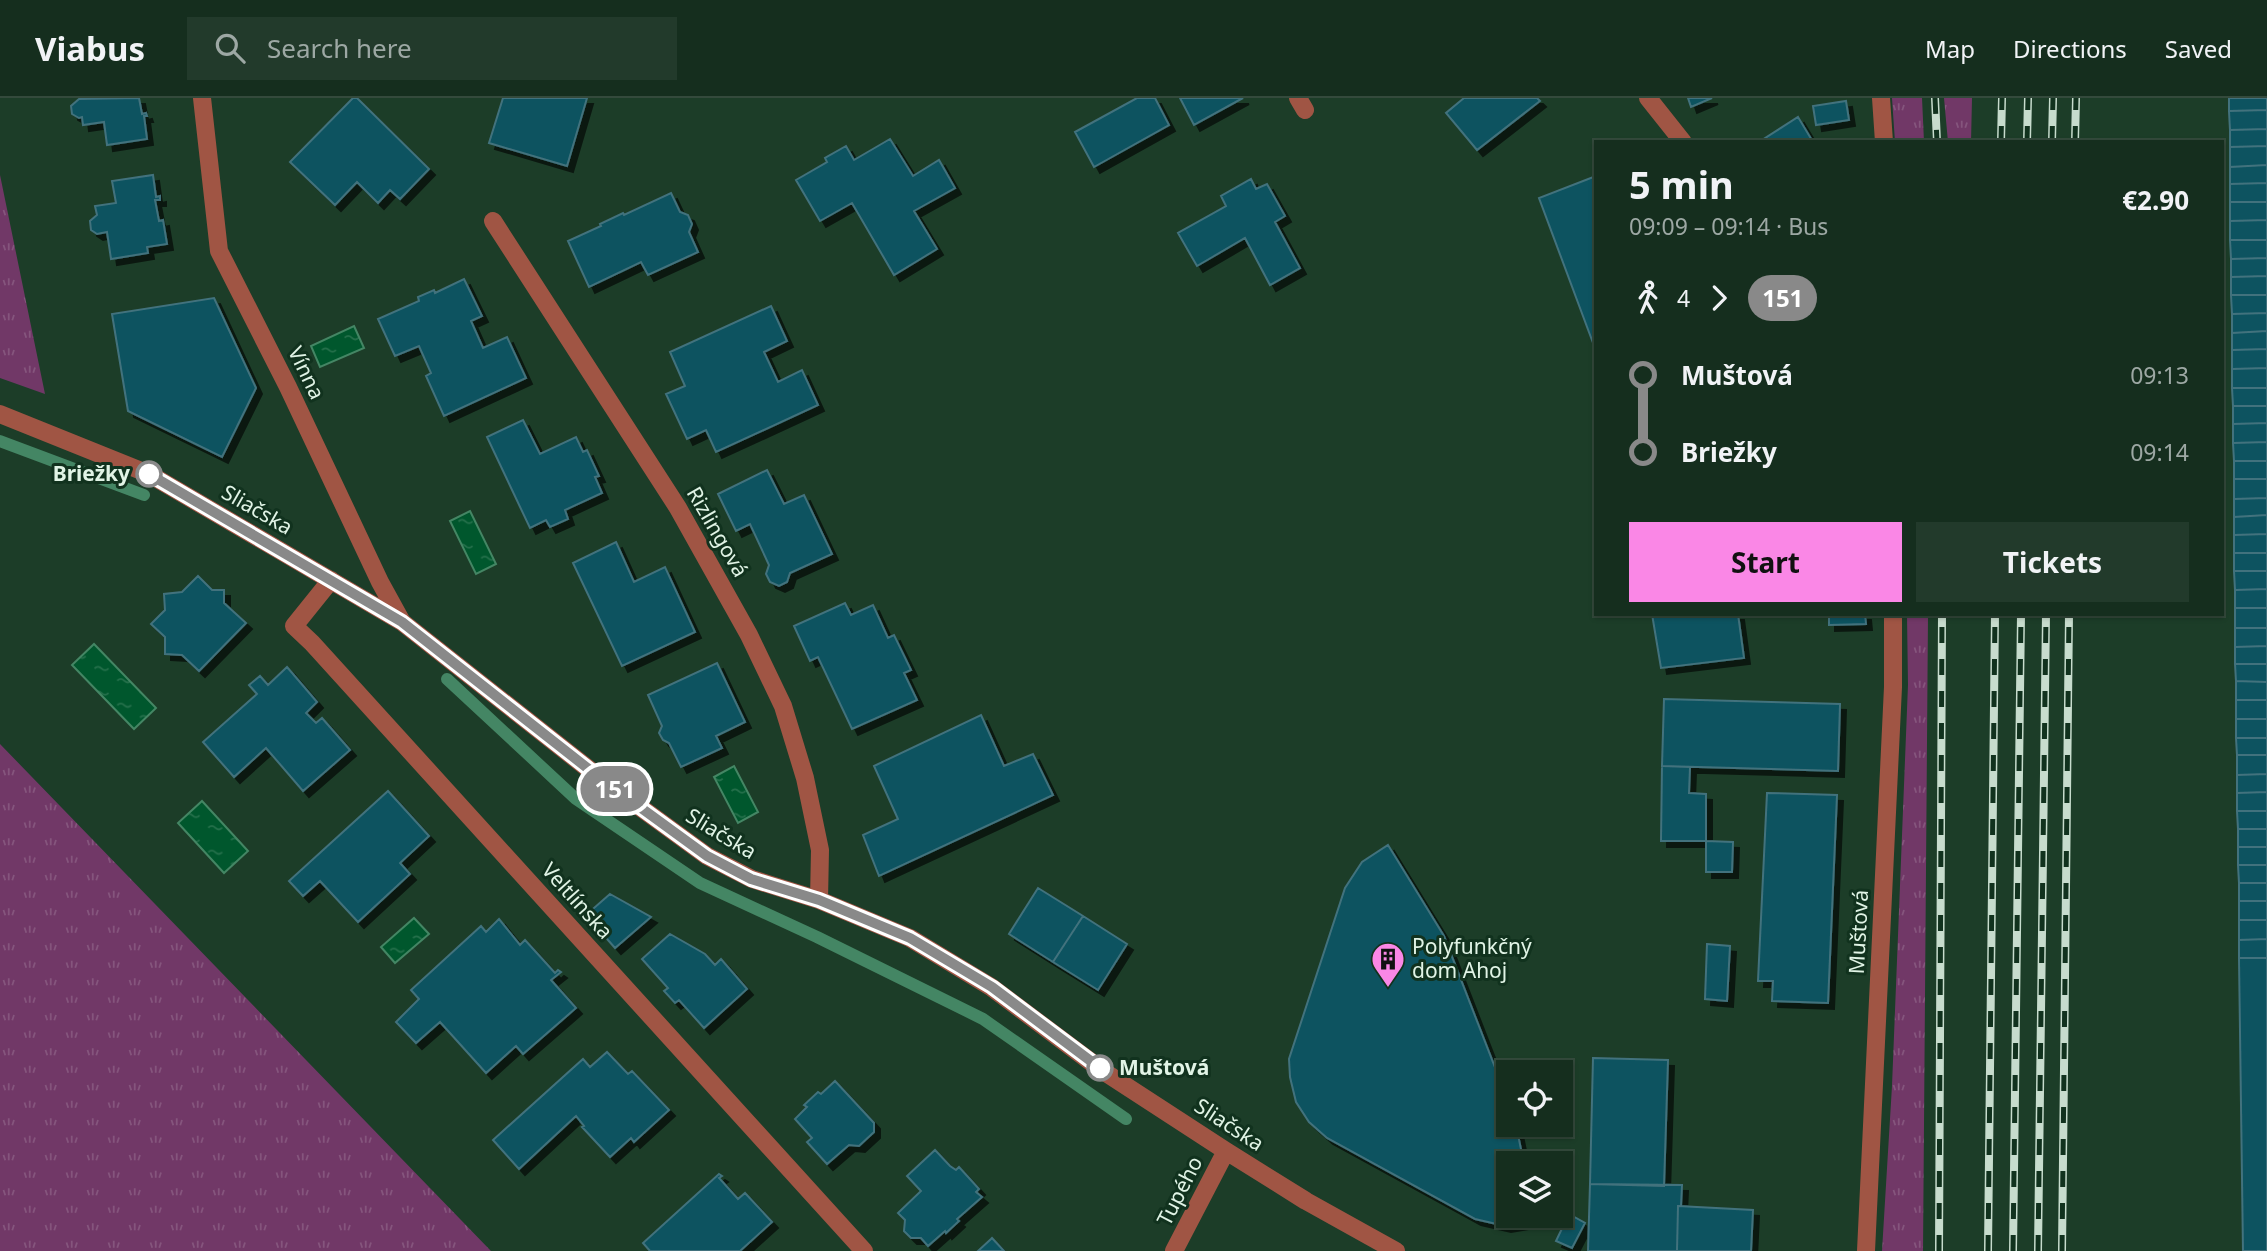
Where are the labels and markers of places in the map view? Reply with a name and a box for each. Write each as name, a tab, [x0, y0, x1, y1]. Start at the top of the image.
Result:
place label: Briežky	[53, 459, 130, 487]
marker: Briežky	[136, 461, 162, 487]
place label: Polyfunkčný dom Ahoj	[1412, 932, 1532, 984]
building icon: Polyfunkčný dom Ahoj	[1369, 940, 1407, 989]
place label: Muštová	[1119, 1053, 1209, 1081]
marker: Muštová	[1087, 1055, 1113, 1081]

